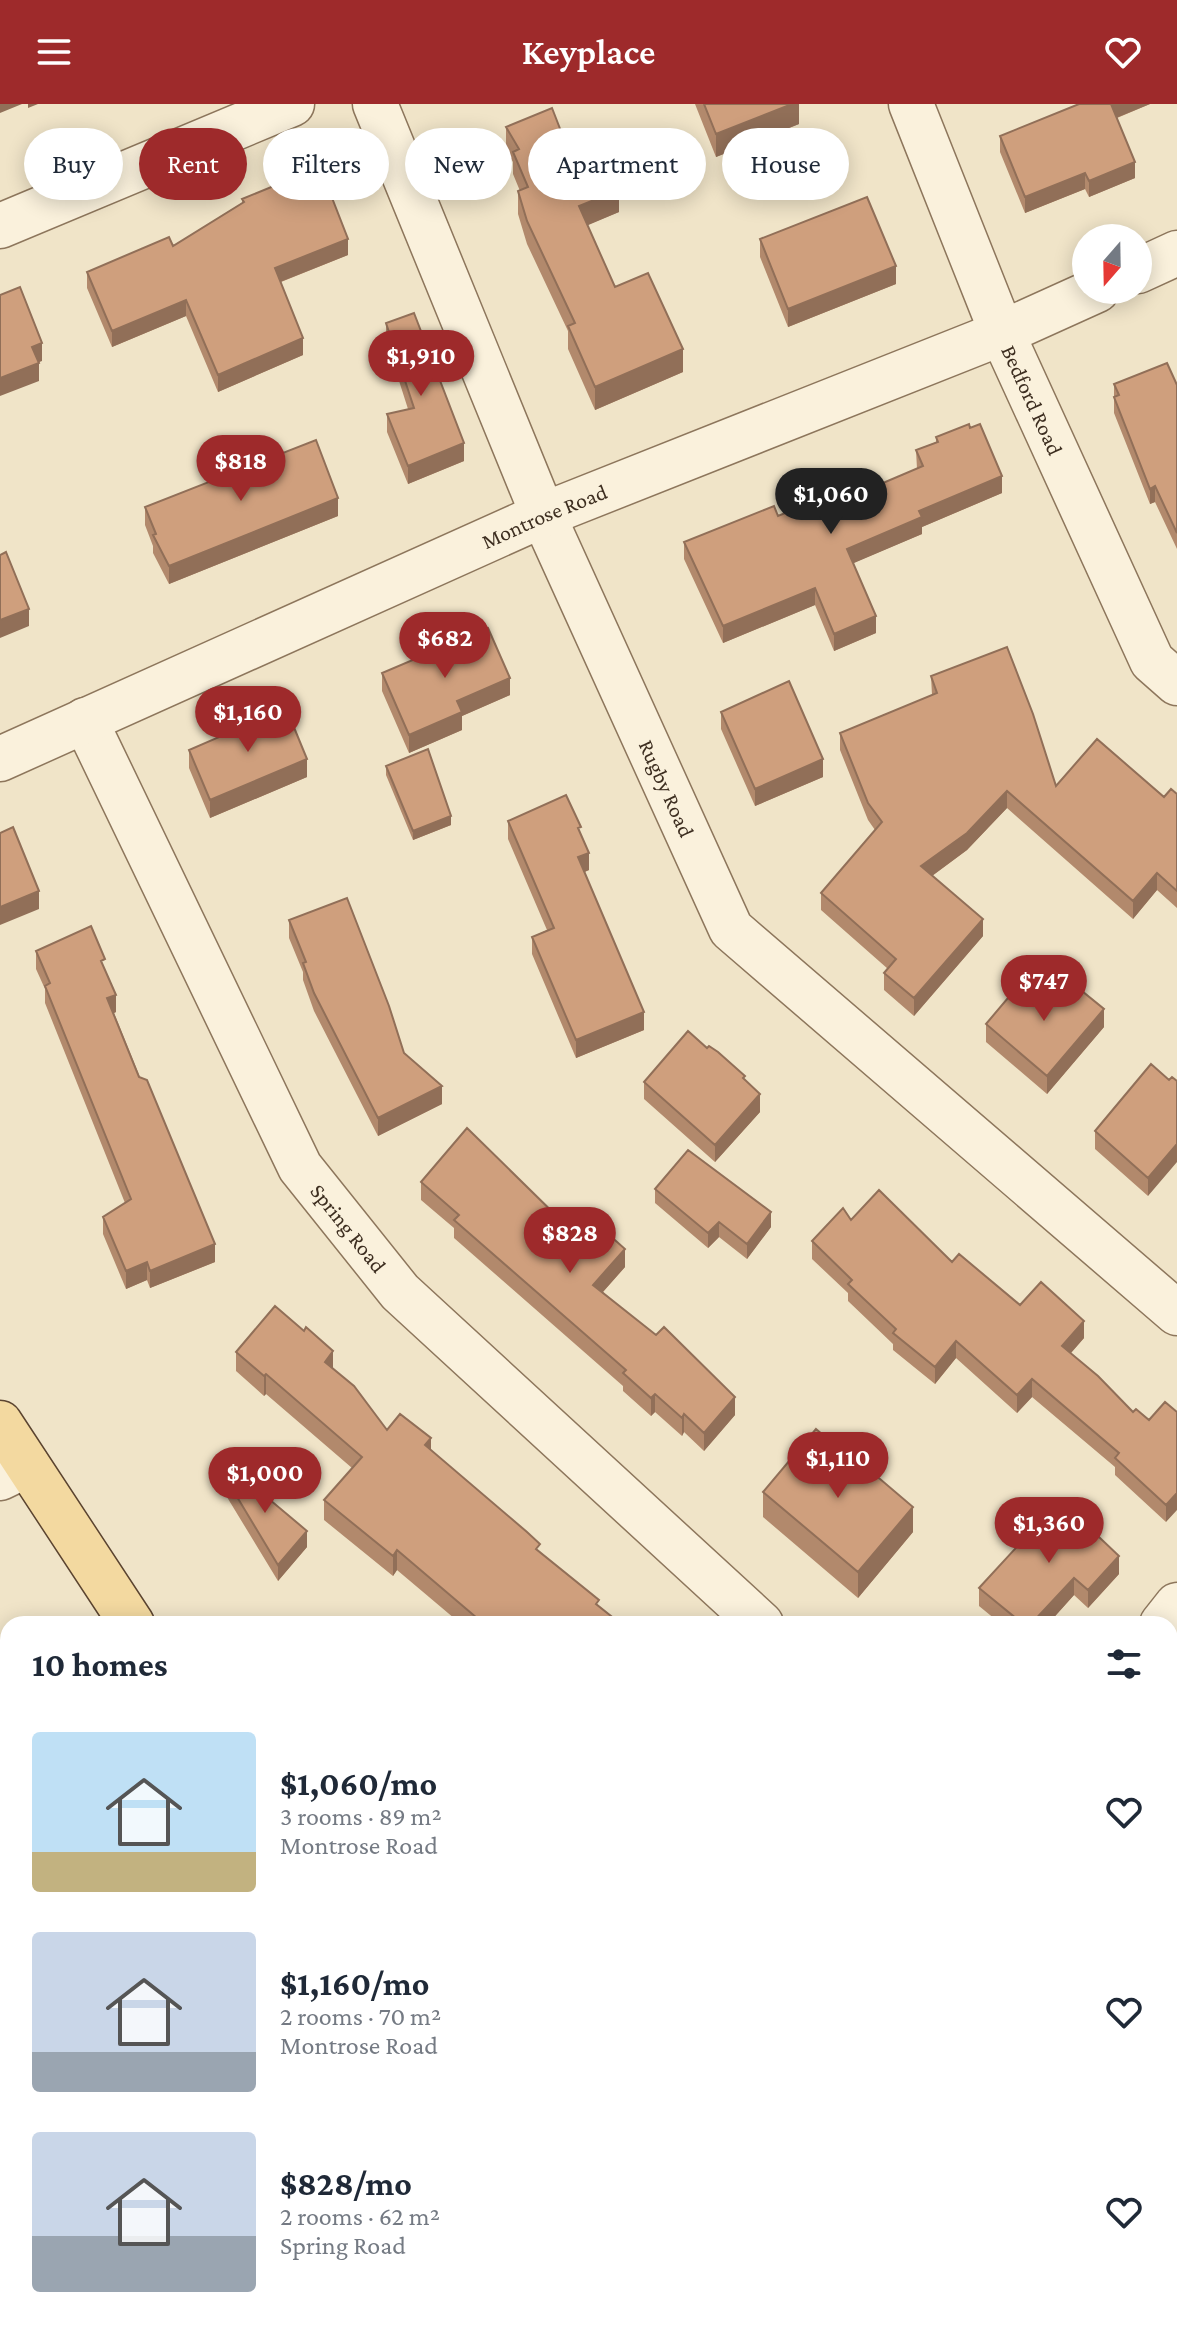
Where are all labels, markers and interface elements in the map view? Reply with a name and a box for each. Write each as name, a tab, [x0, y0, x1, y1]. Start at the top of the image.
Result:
icon: menu	[32, 30, 76, 74]
icon: heart	[1101, 30, 1145, 74]
text: Keyplace	[522, 32, 655, 72]
chip: Buy	[24, 128, 123, 200]
chip: Rent	[139, 128, 247, 200]
chip: Filters	[263, 128, 389, 200]
chip: New	[405, 128, 512, 200]
chip: Apartment	[528, 128, 706, 200]
chip: House	[722, 128, 849, 200]
north arrow	[1072, 224, 1152, 304]
map controls	[1072, 224, 1152, 304]
pin: $1,910	[356, 330, 486, 398]
text: $1,910	[386, 341, 456, 370]
street label: Bedford Road	[997, 341, 1069, 459]
pin: $818	[194, 435, 288, 503]
text: $818	[215, 446, 268, 475]
pin: $1,060	[766, 468, 896, 536]
street label: Montrose Road	[478, 478, 611, 554]
text: $1,060	[793, 479, 869, 508]
pin: $682	[398, 612, 492, 680]
text: $682	[417, 623, 473, 652]
pin: $1,160	[183, 686, 313, 754]
text: $1,160	[213, 697, 283, 726]
street label: Rugby Road	[634, 735, 700, 841]
pin: $747	[997, 955, 1091, 1023]
text: $747	[1019, 966, 1069, 995]
street label: Spring Road	[306, 1178, 392, 1278]
pin: $828	[523, 1207, 617, 1275]
text: $828	[542, 1218, 598, 1247]
pin: $1,110	[773, 1432, 903, 1500]
text: $1,110	[805, 1443, 871, 1472]
pin: $1,000	[200, 1447, 330, 1515]
text: $1,000	[226, 1458, 304, 1487]
pin: $1,360	[984, 1497, 1114, 1565]
text: $1,360	[1013, 1508, 1085, 1537]
icon: filters	[1102, 1642, 1146, 1686]
text: 10 homes	[32, 1646, 168, 1683]
icon: home	[96, 1764, 192, 1860]
text: $1,060/mo	[280, 1765, 437, 1802]
icon: heart	[1102, 1790, 1146, 1834]
text: 3 rooms · 89 m²	[280, 1802, 442, 1831]
text: Montrose Road	[280, 1831, 438, 1860]
icon: home	[96, 1964, 192, 2060]
text: $1,160/mo	[280, 1965, 429, 2002]
icon: heart	[1102, 1990, 1146, 2034]
text: 2 rooms · 70 m²	[280, 2002, 441, 2031]
text: Montrose Road	[280, 2031, 438, 2060]
icon: home	[96, 2164, 192, 2260]
text: $828/mo	[280, 2165, 412, 2202]
icon: heart	[1102, 2190, 1146, 2234]
text: 2 rooms · 62 m²	[280, 2202, 440, 2231]
text: Spring Road	[280, 2231, 406, 2260]

